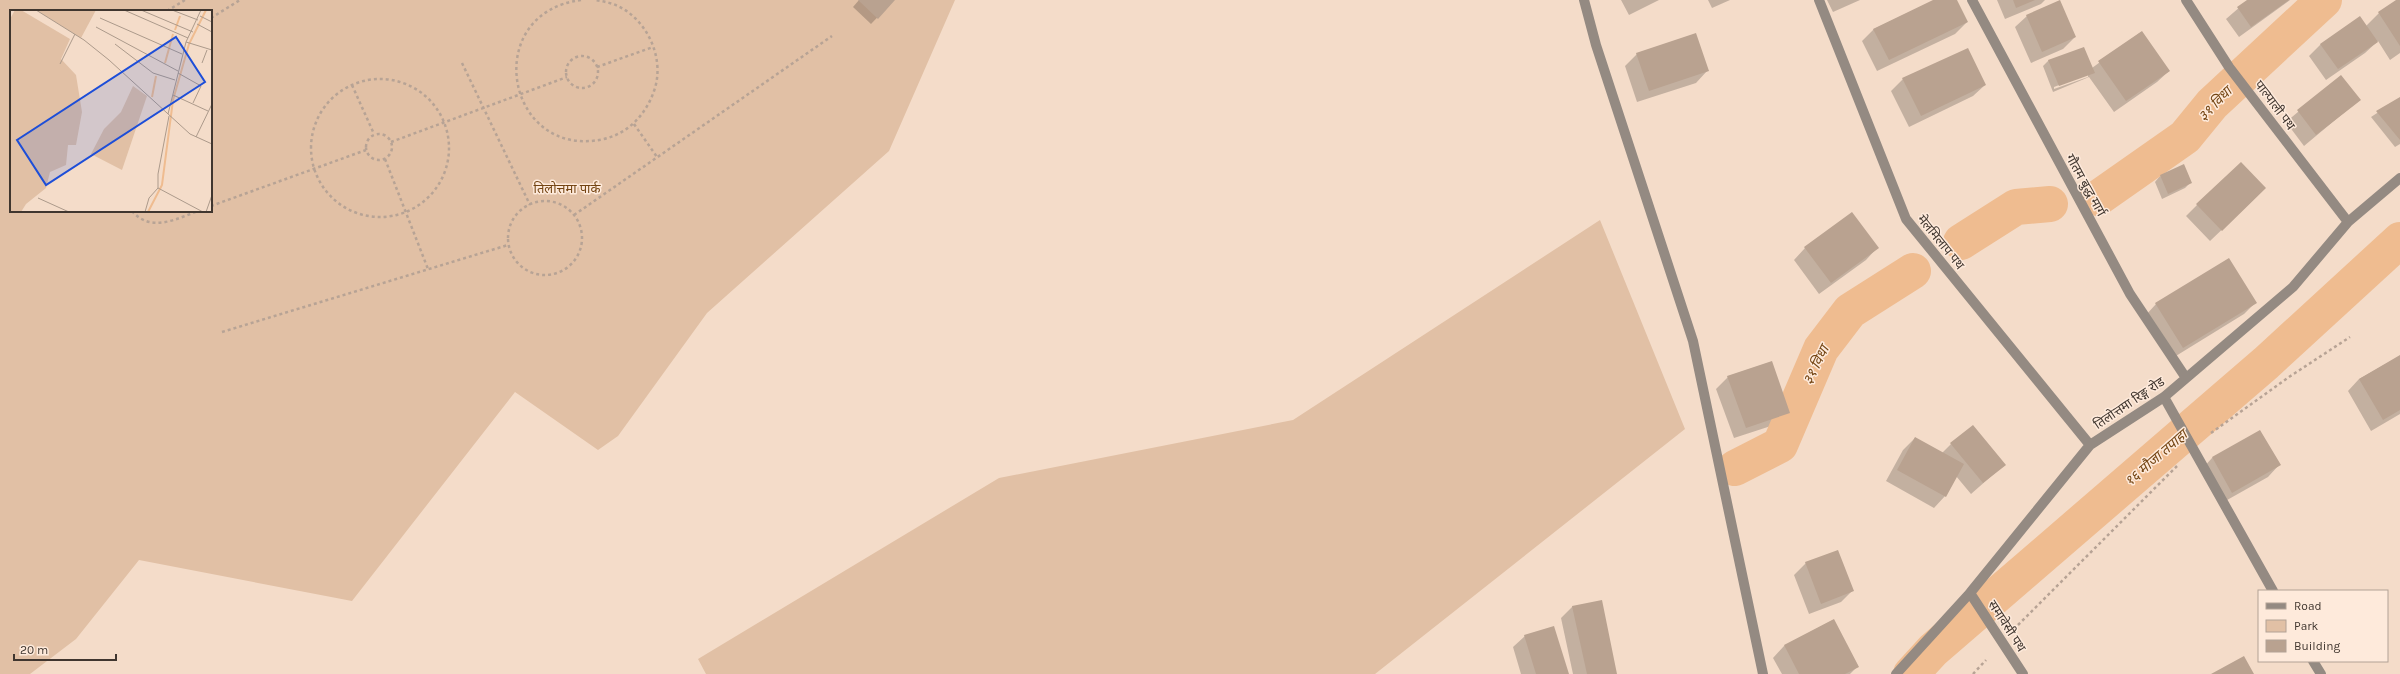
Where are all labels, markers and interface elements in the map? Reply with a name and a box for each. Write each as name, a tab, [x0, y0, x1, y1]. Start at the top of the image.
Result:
inset map	[10, 10, 212, 212]
street label: पाल्पाली पथ	[2252, 77, 2299, 133]
water label: ३१ विधा	[2195, 81, 2238, 125]
street label: गौतम बुद्ध मार्ग	[2062, 151, 2110, 220]
park label: तिलोत्तमा पार्क	[534, 181, 601, 196]
street label: मेलमिलाप पथ	[1914, 212, 1968, 273]
water label: ३१ विधा	[1799, 340, 1834, 387]
street label: तिलोत्तमा रिङ्ग रोड	[2091, 373, 2168, 432]
water label: १६ मौजा तपाहा	[2121, 424, 2193, 490]
legend	[2258, 590, 2388, 662]
street label: समावेसी पथ	[1985, 598, 2029, 655]
text: Road	[2294, 599, 2322, 613]
text: Park	[2294, 619, 2319, 633]
scale bar	[14, 636, 116, 662]
text: Building	[2294, 639, 2341, 653]
text: 20 m	[20, 643, 48, 657]

